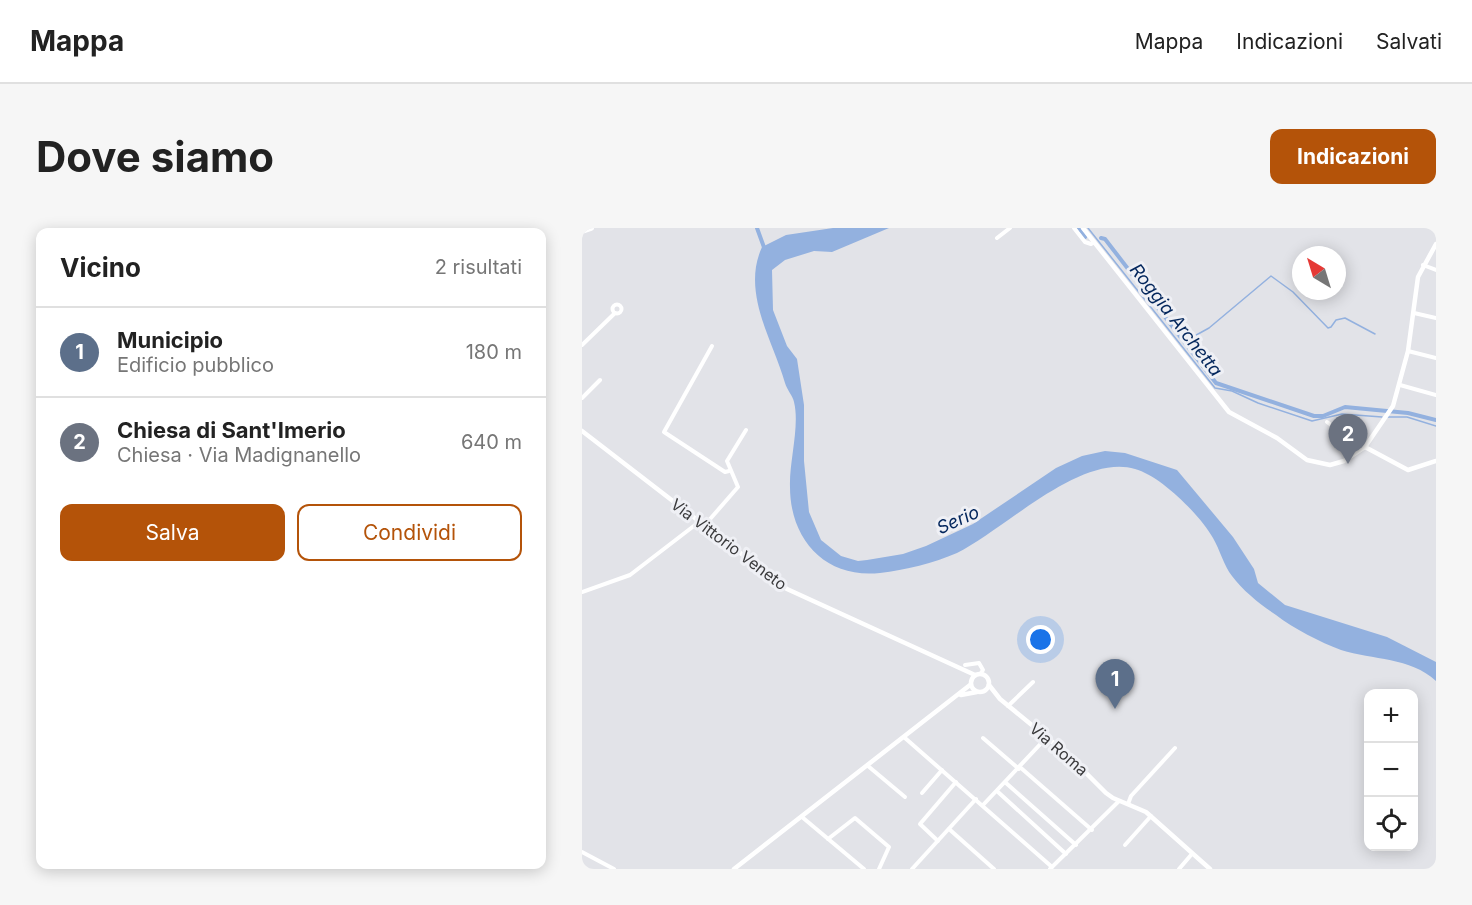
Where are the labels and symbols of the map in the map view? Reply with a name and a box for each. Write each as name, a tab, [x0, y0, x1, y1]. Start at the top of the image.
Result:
north arrow	[1292, 246, 1346, 300]
water label: Roggia Archetta	[1126, 259, 1227, 380]
pin: 2	[1328, 414, 1368, 464]
street label: Via Vittorio Veneto	[667, 494, 791, 594]
water label: Serio	[933, 501, 982, 538]
your location	[1026, 625, 1055, 654]
pin: 1	[1096, 660, 1134, 709]
street label: Via Roma	[1026, 718, 1092, 780]

